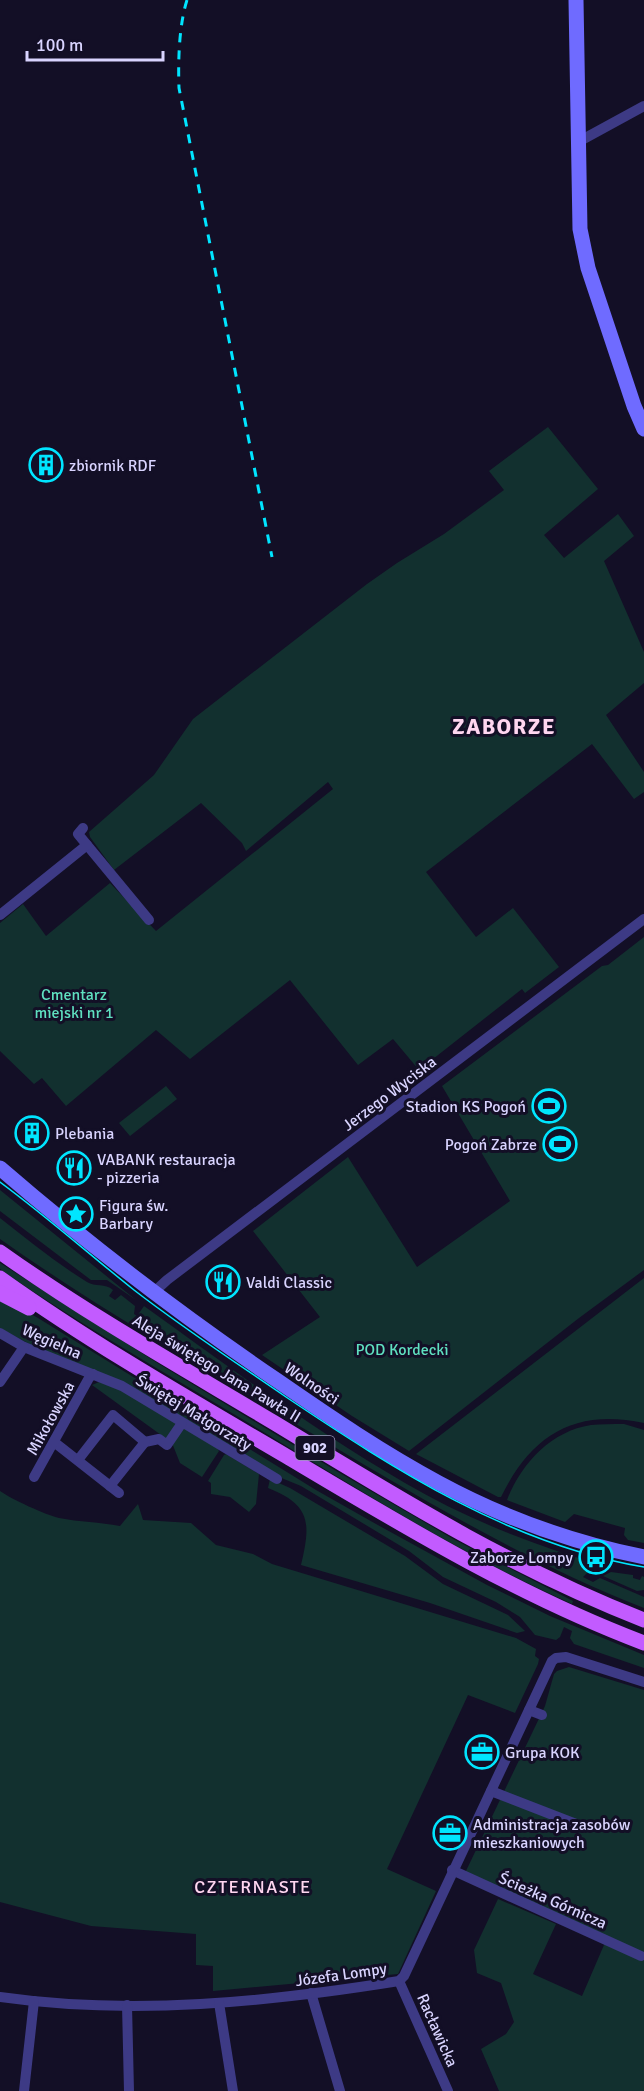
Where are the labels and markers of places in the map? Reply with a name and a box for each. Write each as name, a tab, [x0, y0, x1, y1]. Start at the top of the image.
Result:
building icon: zbiornik RDF	[28, 447, 64, 483]
place label: zbiornik RDF	[69, 456, 156, 476]
sports icon: Stadion KS Pogoń	[531, 1088, 567, 1124]
place label: Stadion KS Pogoń	[406, 1097, 526, 1117]
building icon: Plebania	[14, 1115, 50, 1151]
place label: Plebania	[55, 1124, 114, 1144]
sports icon: Pogoń Zabrze	[542, 1126, 578, 1162]
place label: Pogoń Zabrze	[445, 1135, 537, 1155]
restaurant icon: VABANK restauracja - pizzeria	[56, 1150, 92, 1186]
place label: VABANK restauracja - pizzeria	[97, 1150, 236, 1188]
place icon: Figura św. Barbary	[58, 1196, 94, 1232]
place label: Figura św. Barbary	[99, 1196, 168, 1234]
restaurant icon: Valdi Classic	[205, 1264, 241, 1300]
place label: Valdi Classic	[246, 1273, 332, 1293]
bus stop icon: Zaborze Lompy	[578, 1539, 614, 1575]
place label: Zaborze Lompy	[470, 1548, 574, 1568]
office icon: Grupa KOK	[464, 1734, 500, 1770]
place label: Grupa KOK	[505, 1743, 580, 1763]
office icon: Administracja zasobów mieszkaniowych	[432, 1815, 468, 1851]
place label: Administracja zasobów mieszkaniowych	[473, 1815, 631, 1853]

